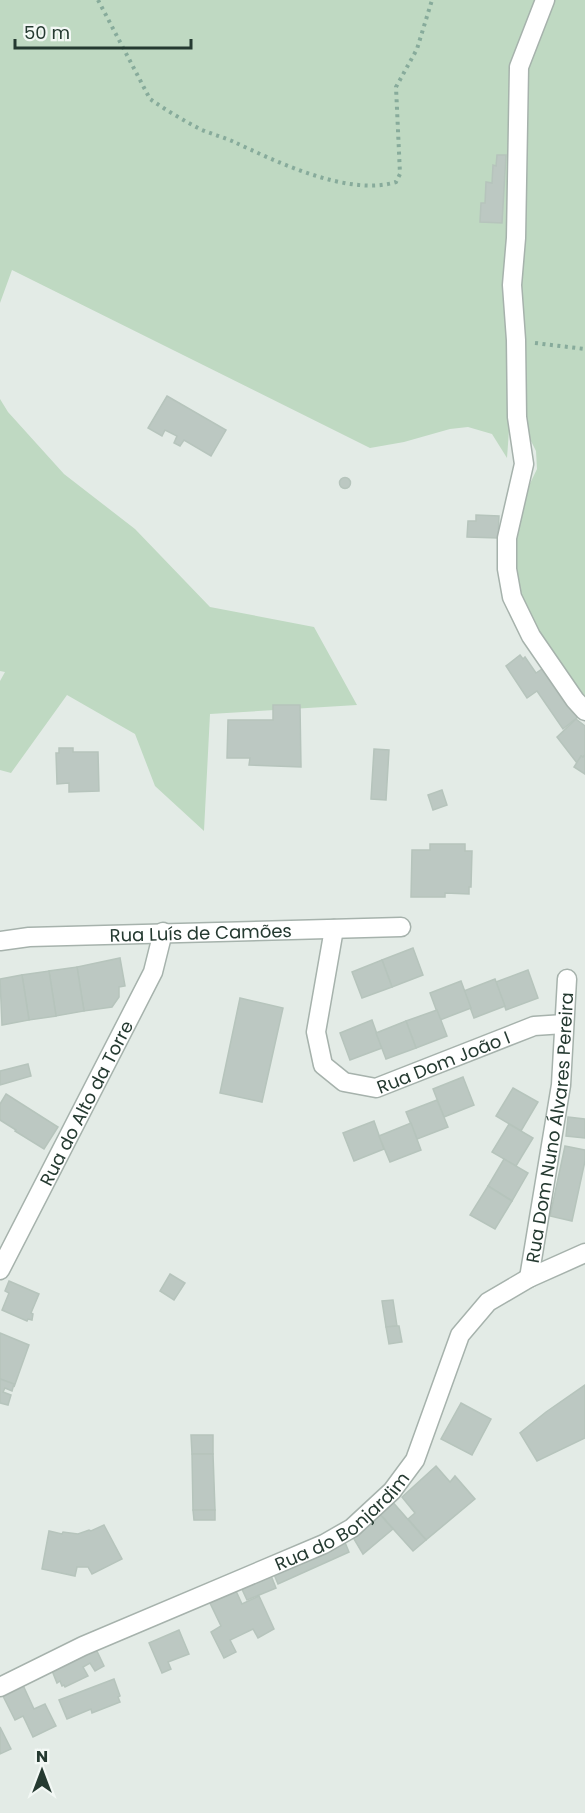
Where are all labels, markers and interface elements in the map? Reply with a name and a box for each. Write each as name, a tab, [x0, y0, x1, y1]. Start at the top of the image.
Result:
scale bar	[15, 12, 190, 50]
text: 50 m	[24, 20, 70, 45]
street label: Rua Luís de Camões	[109, 917, 292, 947]
street label: Rua Dom Nuno Álvares Pereira	[519, 992, 579, 1265]
street label: Rua do Alto da Torre	[33, 1016, 139, 1190]
street label: Rua Dom João I	[373, 1024, 513, 1099]
street label: Rua do Bonjardim	[271, 1466, 415, 1576]
north arrow	[12, 1741, 72, 1801]
text: N	[36, 1745, 48, 1768]

